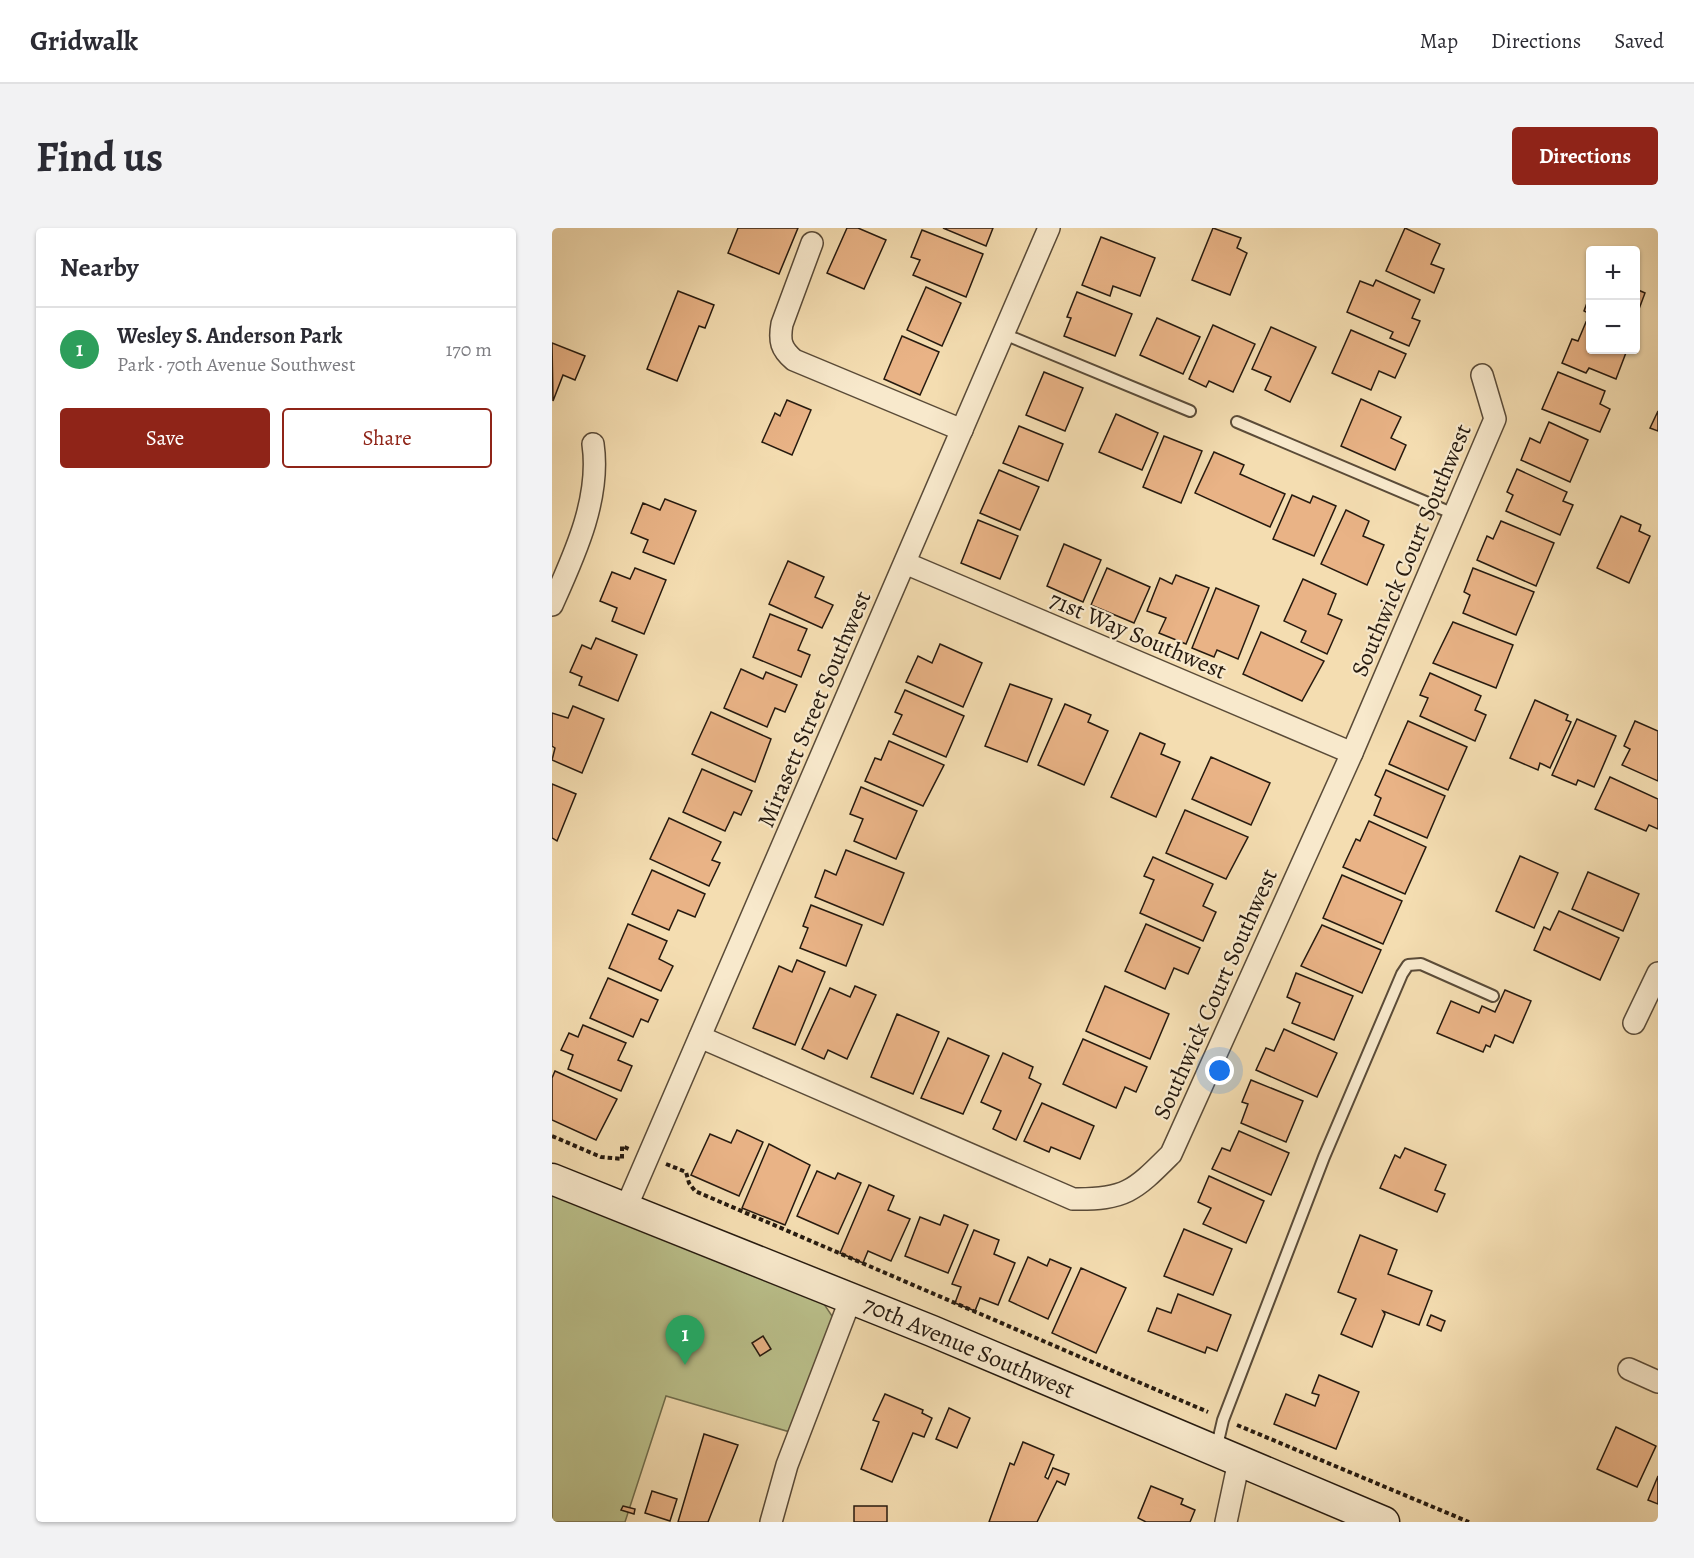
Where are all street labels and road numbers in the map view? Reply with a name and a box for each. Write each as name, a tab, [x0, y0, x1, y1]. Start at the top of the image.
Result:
street label: Southwick Court Southwest	[1343, 419, 1479, 681]
street label: 71st Way Southwest	[1045, 583, 1232, 687]
street label: Mirasett Street Southwest	[750, 586, 878, 832]
street label: Southwick Court Southwest	[1145, 863, 1285, 1125]
street label: 70th Avenue Southwest	[858, 1288, 1080, 1406]

